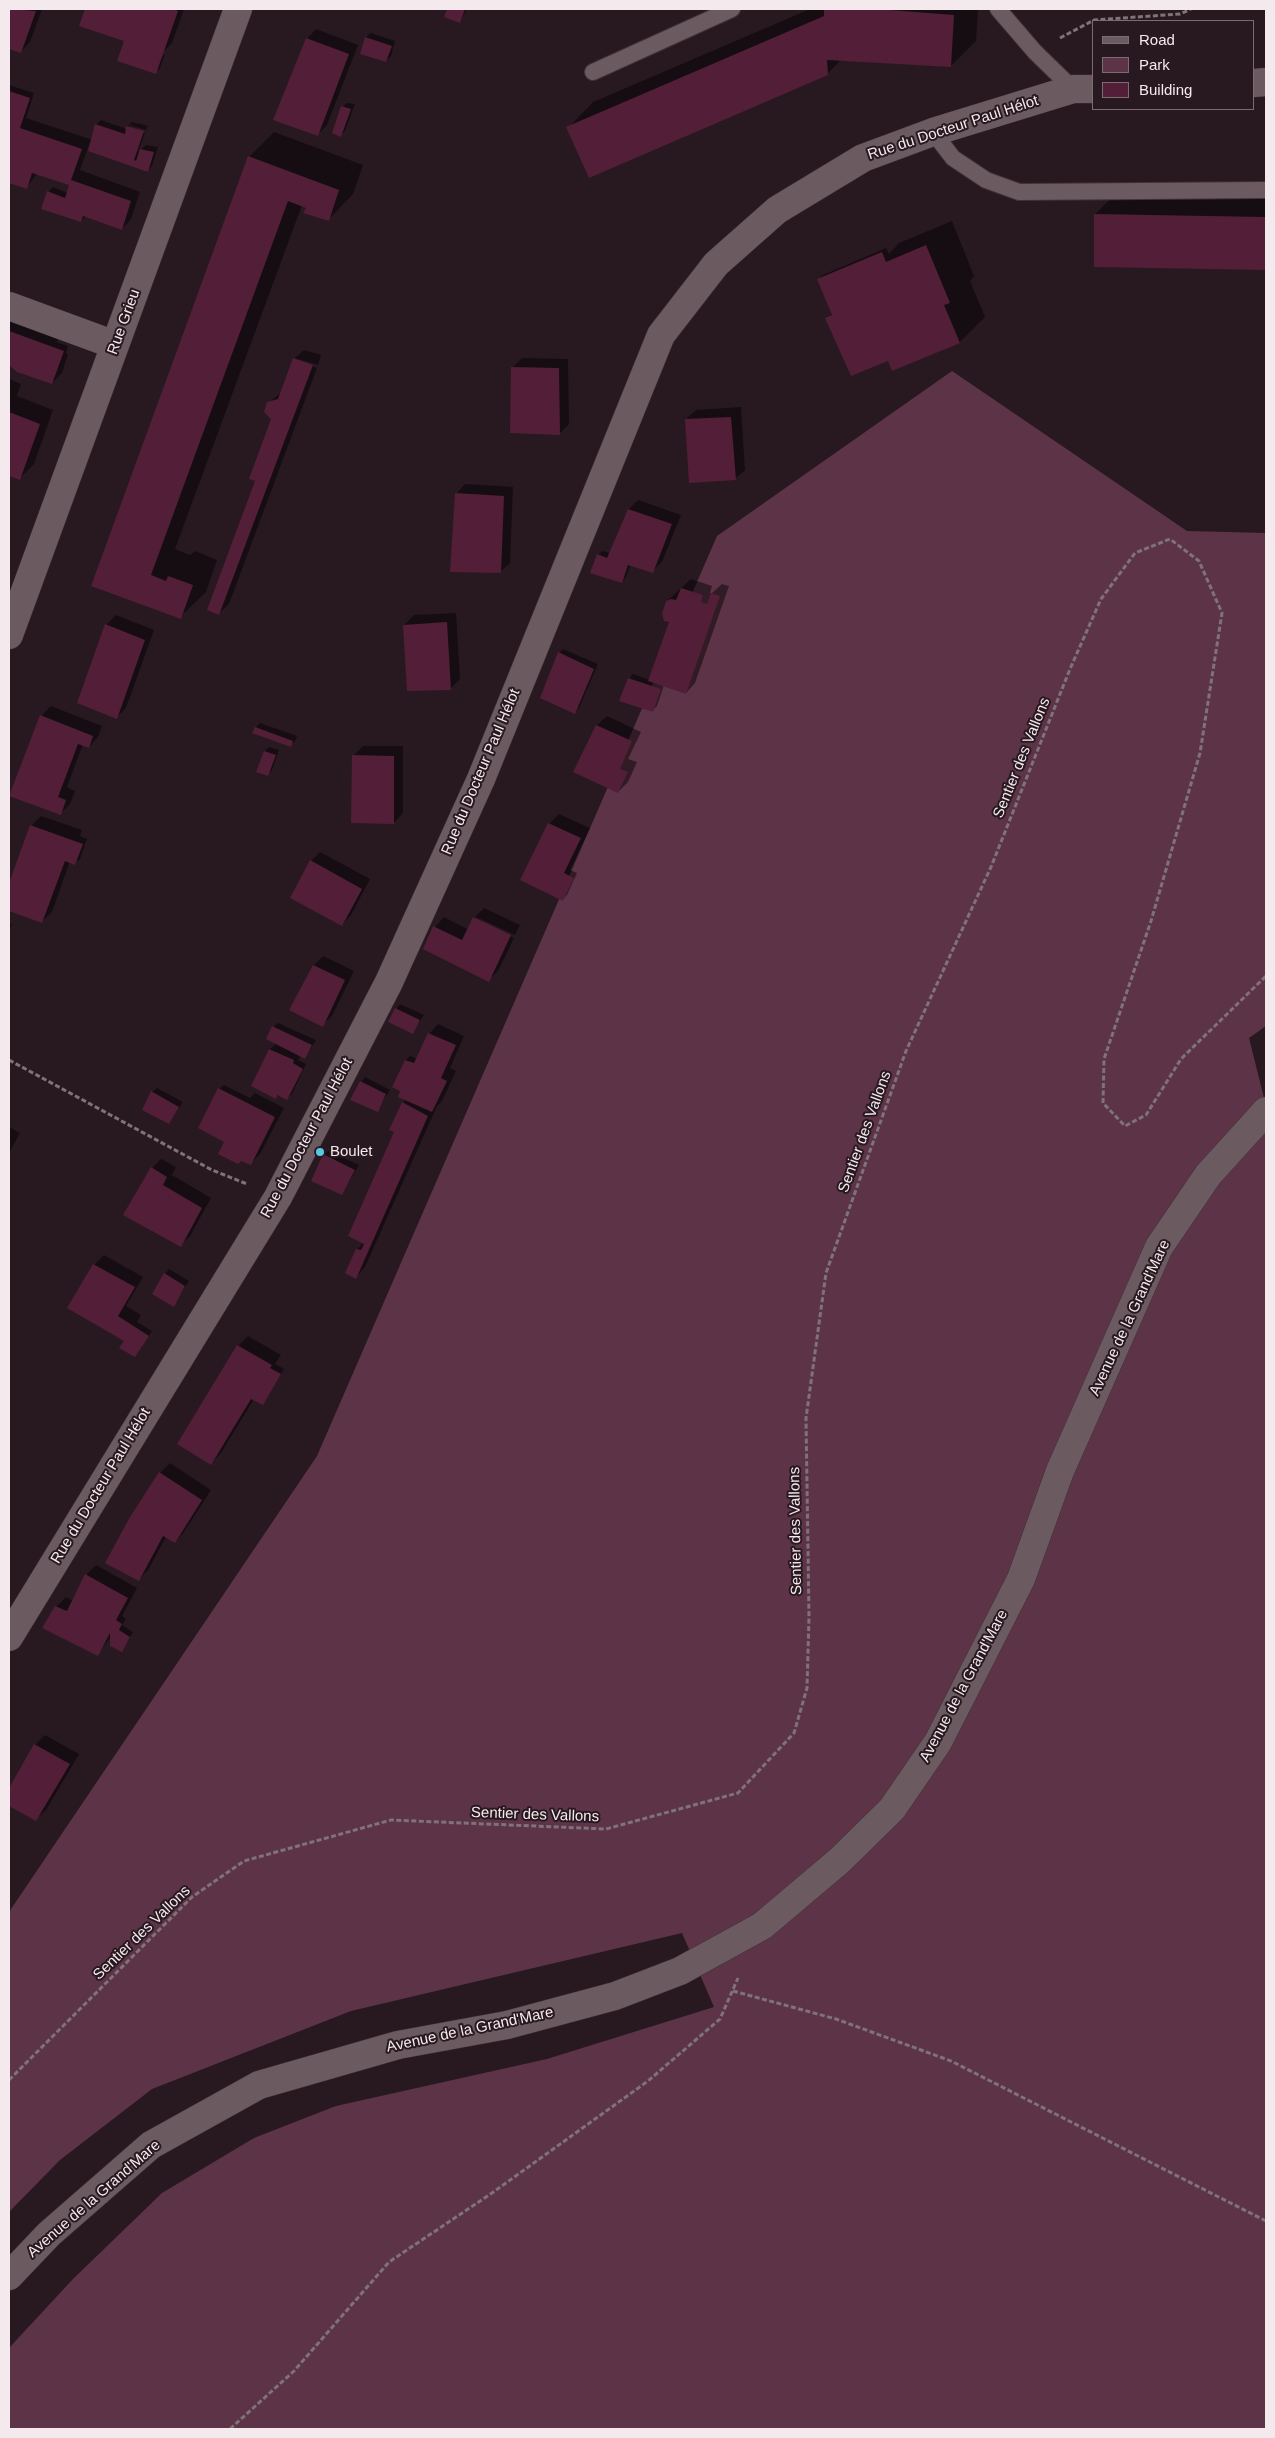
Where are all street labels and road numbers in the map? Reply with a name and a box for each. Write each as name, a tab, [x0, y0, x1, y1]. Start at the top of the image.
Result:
street label: Rue du Docteur Paul Hélot	[865, 92, 1041, 164]
street label: Rue Grieu	[104, 287, 144, 357]
street label: Rue du Docteur Paul Hélot	[438, 686, 524, 858]
street label: Sentier des Vallons	[990, 695, 1054, 821]
street label: Rue du Docteur Paul Hélot	[257, 1055, 357, 1221]
street label: Sentier des Vallons	[835, 1069, 895, 1195]
street label: Avenue de la Grand'Mare	[1086, 1237, 1174, 1399]
street label: Rue du Docteur Paul Hélot	[47, 1405, 155, 1567]
street label: Sentier des Vallons	[786, 1467, 806, 1595]
street label: Avenue de la Grand'Mare	[916, 1607, 1012, 1765]
street label: Sentier des Vallons	[471, 1804, 599, 1826]
street label: Sentier des Vallons	[90, 1882, 194, 1984]
street label: Avenue de la Grand'Mare	[385, 2004, 555, 2056]
street label: Avenue de la Grand'Mare	[24, 2136, 164, 2262]

